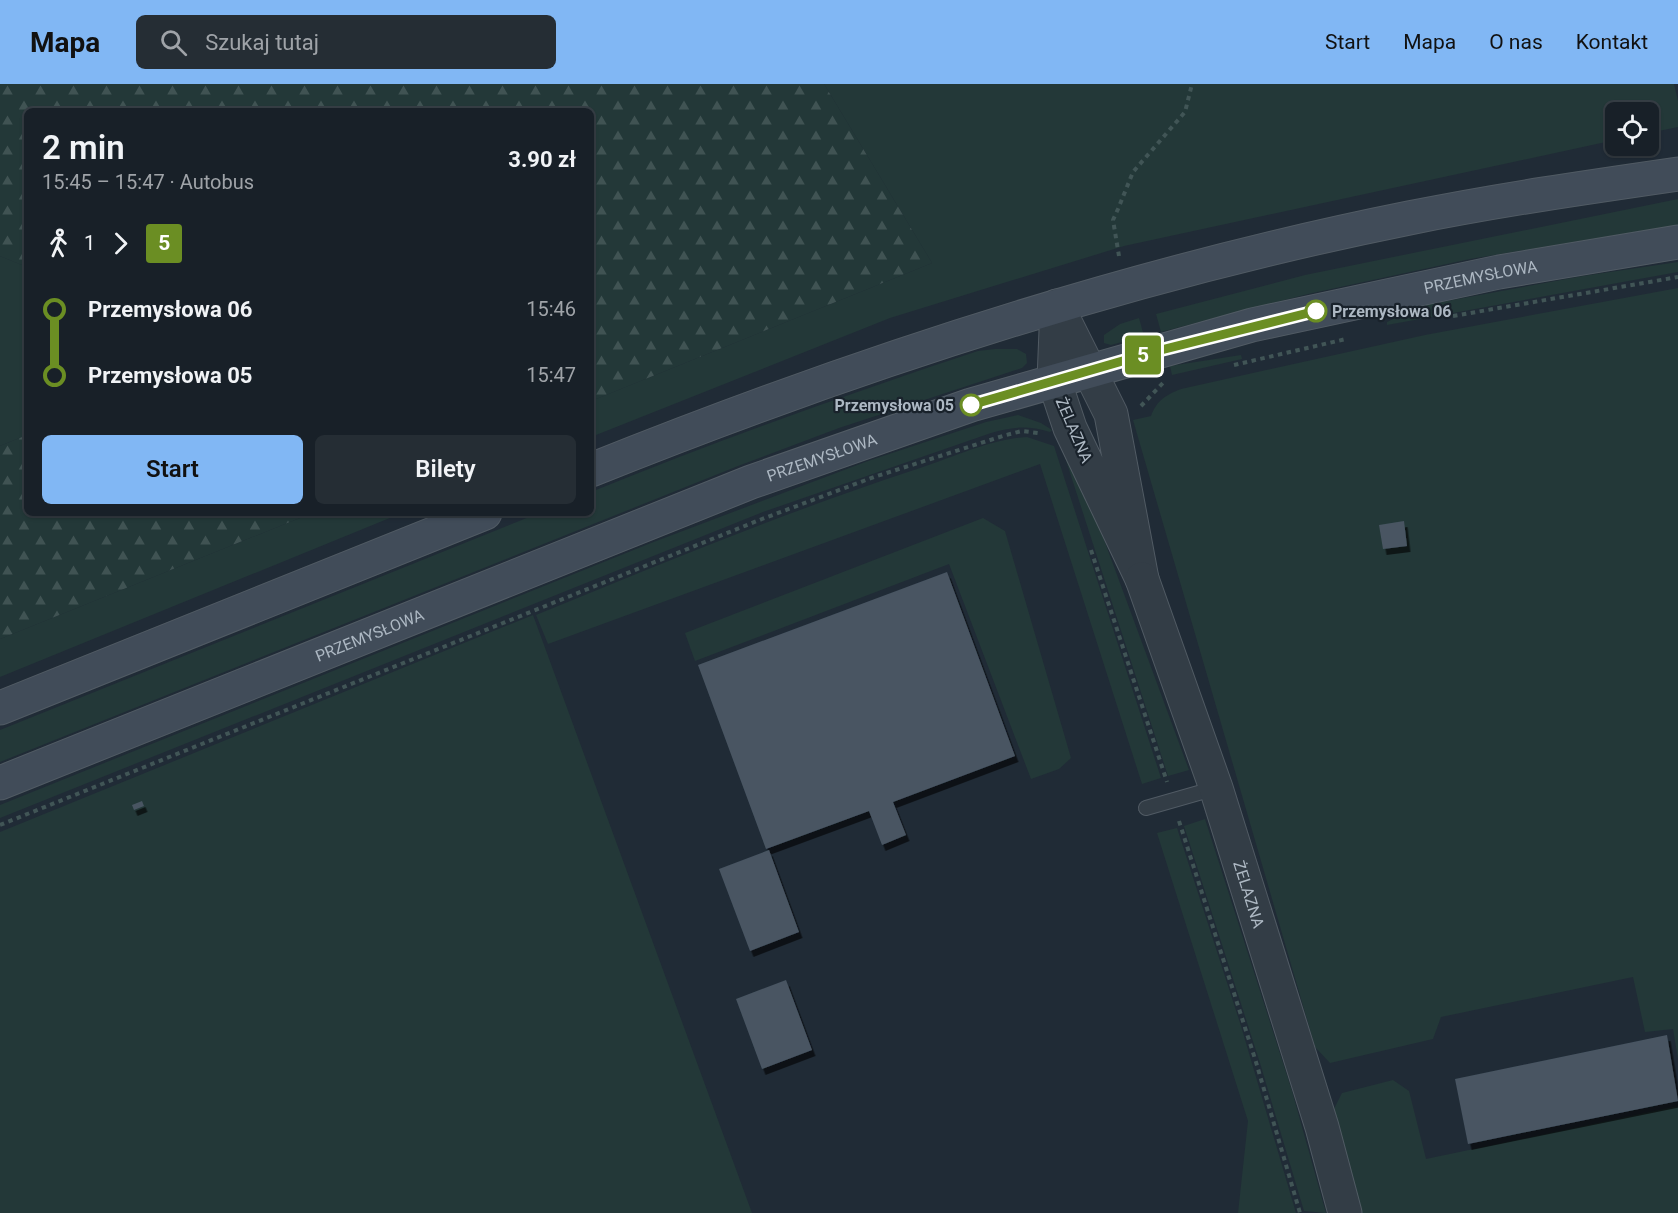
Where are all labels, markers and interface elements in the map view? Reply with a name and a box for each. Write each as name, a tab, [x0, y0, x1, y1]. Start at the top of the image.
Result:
search box	[136, 15, 556, 69]
text: Mapa	[30, 26, 100, 59]
icon: search	[157, 26, 190, 59]
text: Szukaj tutaj	[205, 30, 319, 55]
text: Start	[1325, 30, 1370, 54]
text: Mapa	[1403, 30, 1456, 54]
text: O nas	[1489, 30, 1543, 54]
text: Kontakt	[1576, 30, 1648, 54]
map controls	[1605, 102, 1659, 156]
button: locate	[1605, 102, 1659, 156]
text: 2 min	[42, 128, 125, 167]
text: 3.90 zł	[508, 147, 576, 172]
text: 15:45 – 15:47 · Autobus	[42, 170, 254, 194]
icon: walk	[42, 227, 75, 260]
icon: forward	[104, 227, 137, 260]
text: 1	[84, 231, 95, 255]
text: 5	[158, 231, 170, 255]
street label: PRZEMYSŁOWA	[1422, 256, 1539, 297]
text: Przemysłowa 06	[88, 297, 252, 322]
text: 15:46	[526, 297, 576, 321]
marker: Przemysłowa 06	[1305, 300, 1327, 322]
place label: Przemysłowa 06	[1332, 302, 1452, 321]
line badge: 5	[1124, 336, 1162, 374]
text: 5	[1137, 343, 1149, 367]
text: Przemysłowa 05	[88, 363, 252, 388]
text: 15:47	[526, 363, 576, 387]
marker: Przemysłowa 05	[960, 394, 982, 416]
street label: ŻELAZNA	[1052, 394, 1097, 466]
place label: Przemysłowa 05	[834, 396, 954, 415]
street label: PRZEMYSŁOWA	[764, 429, 880, 485]
button: Start	[42, 435, 303, 504]
button: Bilety	[315, 435, 576, 504]
street label: PRZEMYSŁOWA	[312, 604, 427, 665]
street label: ŻELAZNA	[1230, 858, 1269, 931]

